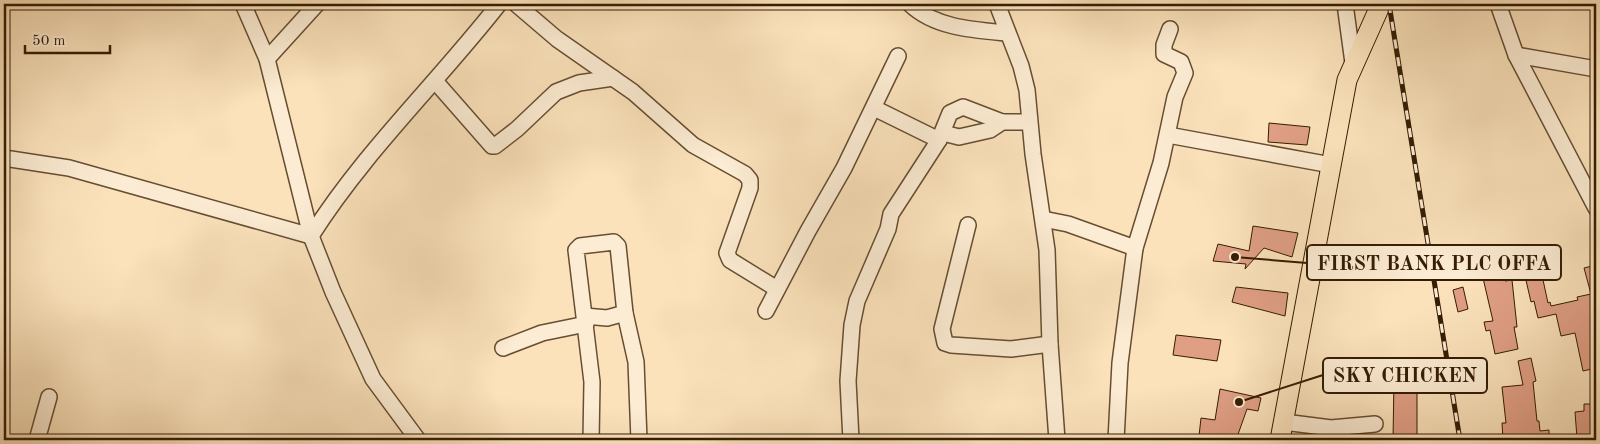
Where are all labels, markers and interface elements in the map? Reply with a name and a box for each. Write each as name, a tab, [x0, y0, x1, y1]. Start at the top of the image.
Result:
scale bar	[25, 22, 110, 54]
text: 50 m	[32, 34, 66, 49]
callout: FIRST BANK PLC OFFA	[1307, 245, 1561, 280]
text: FIRST BANK PLC OFFA	[1317, 255, 1551, 275]
callout: SKY CHICKEN	[1323, 358, 1487, 393]
text: SKY CHICKEN	[1333, 367, 1478, 387]

